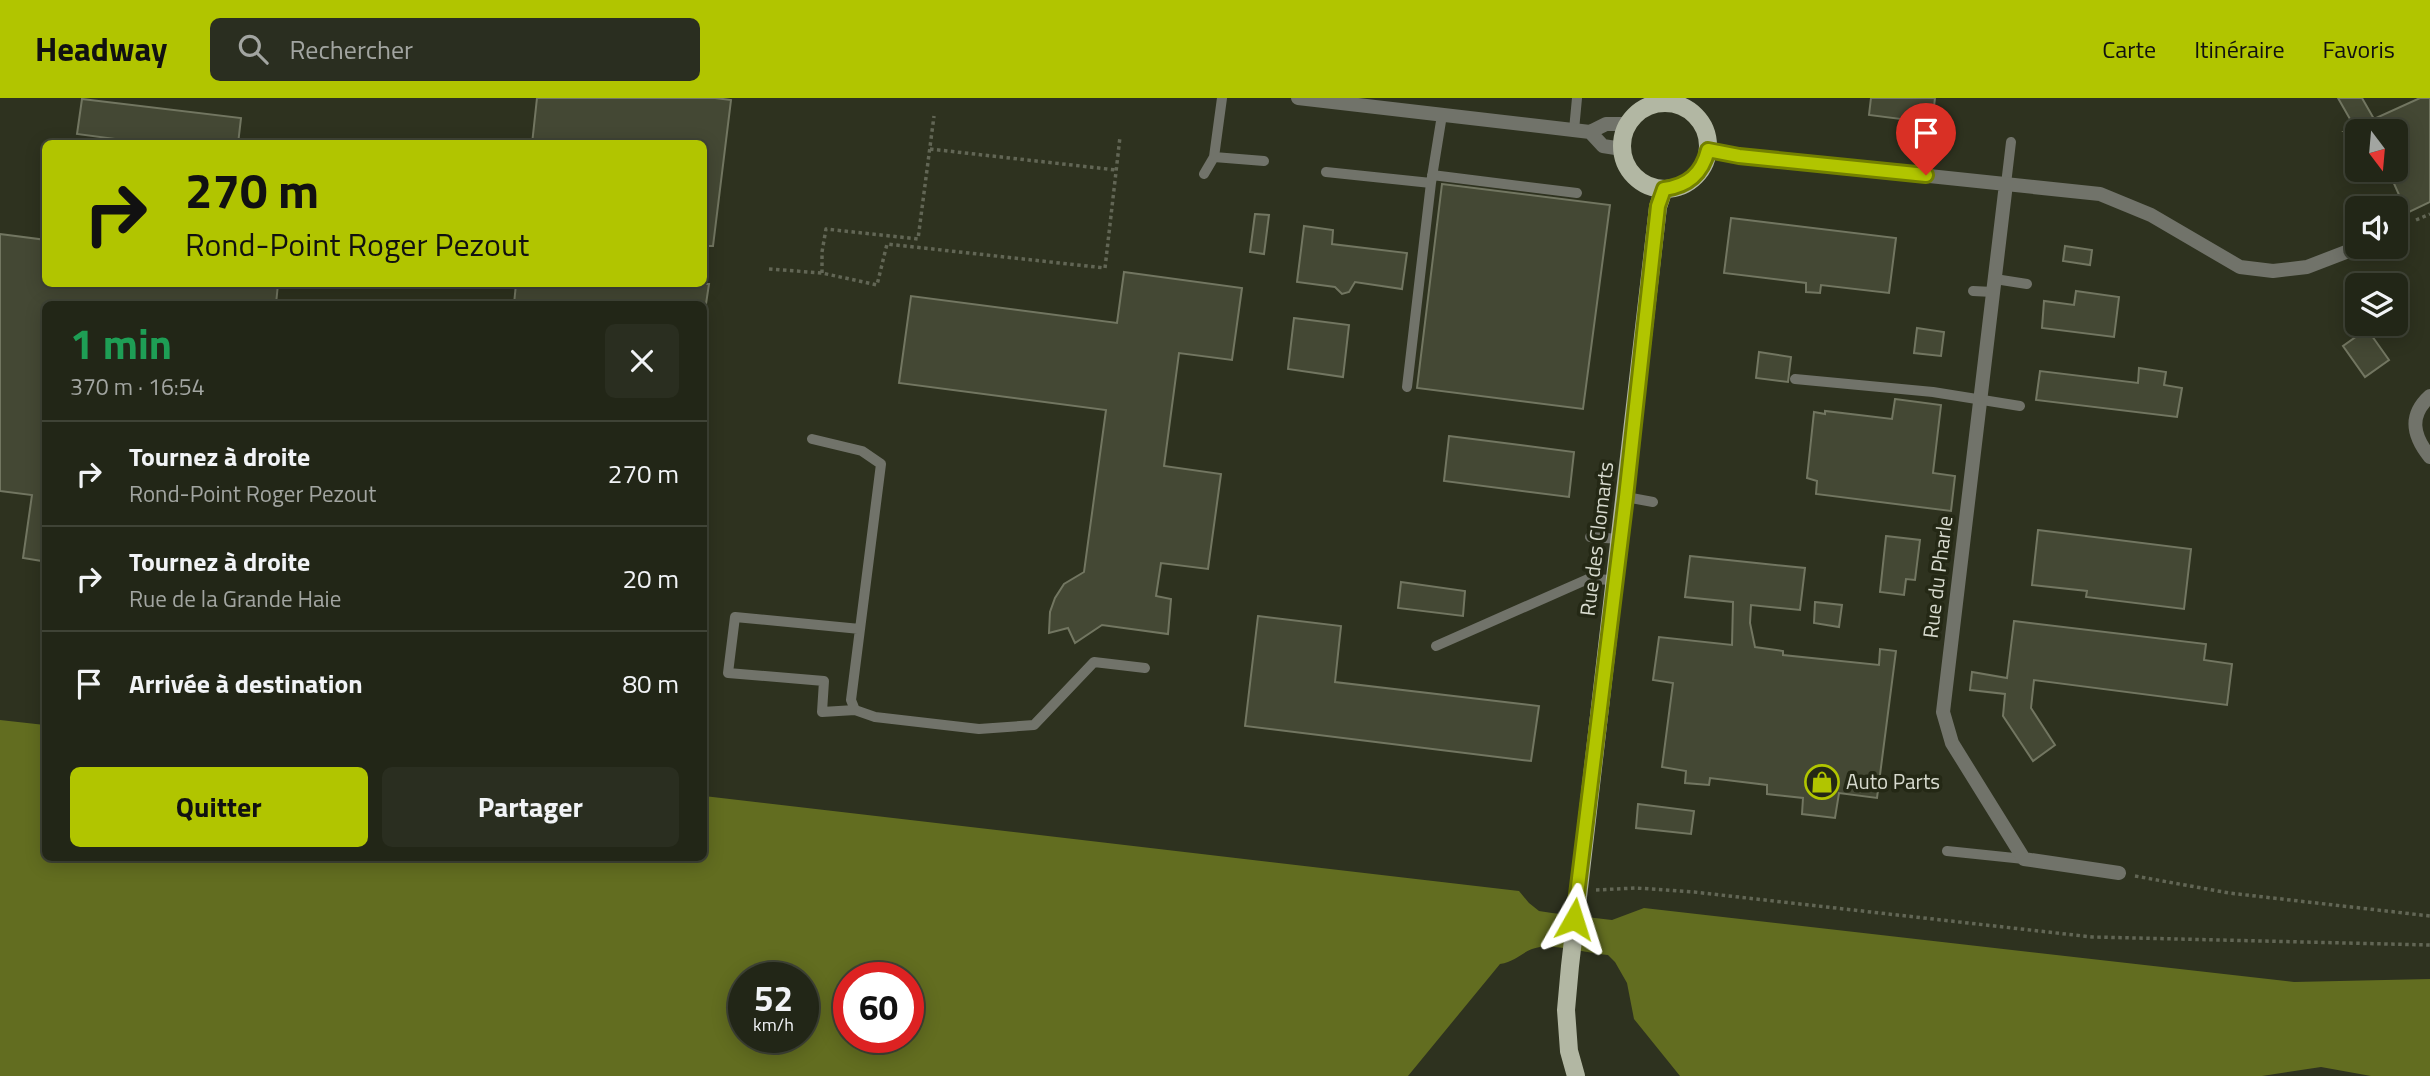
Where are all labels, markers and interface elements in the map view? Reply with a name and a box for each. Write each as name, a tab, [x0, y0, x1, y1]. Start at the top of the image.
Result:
search box	[210, 18, 700, 81]
text: Headway	[35, 24, 168, 74]
icon: search	[234, 30, 272, 68]
text: Rechercher	[290, 30, 413, 69]
text: Carte	[2102, 31, 2156, 67]
text: Itinéraire	[2194, 31, 2285, 67]
text: Favoris	[2323, 31, 2395, 67]
pin	[1896, 103, 1956, 175]
icon: arrive	[1907, 114, 1945, 152]
north arrow	[2345, 119, 2408, 182]
map controls	[2345, 119, 2408, 336]
text: 270 m	[185, 152, 319, 227]
icon: right	[70, 168, 161, 259]
button: sound	[2345, 196, 2408, 259]
text: Rond-Point Roger Pezout	[185, 220, 529, 268]
button: layers	[2345, 273, 2408, 336]
text: 1 min	[70, 311, 172, 375]
button: close	[605, 324, 679, 398]
text: 370 m · 16:54	[70, 369, 205, 404]
text: Tournez à droite	[129, 437, 310, 476]
text: 270 m	[608, 454, 679, 493]
icon: right	[70, 455, 108, 493]
street label: Rue des Clomarts	[1571, 460, 1621, 618]
text: Rond-Point Roger Pezout	[129, 476, 376, 511]
street label: Rue du Pharle	[1914, 514, 1960, 640]
text: Tournez à droite	[129, 542, 310, 581]
text: 20 m	[622, 559, 679, 598]
icon: right	[70, 560, 108, 598]
text: Rue de la Grande Haie	[129, 581, 341, 616]
text: Arrivée à destination	[129, 664, 363, 703]
text: 80 m	[622, 664, 679, 703]
icon: arrive	[70, 665, 108, 703]
shop icon: Auto Parts	[1803, 763, 1841, 801]
place label: Auto Parts	[1846, 765, 1940, 797]
button: Quitter	[70, 767, 368, 847]
button: Partager	[382, 767, 679, 847]
position arrow	[1537, 882, 1611, 956]
speed limit sign: 60	[833, 962, 924, 1053]
text: 52	[754, 971, 793, 1025]
text: km/h	[753, 1011, 794, 1038]

